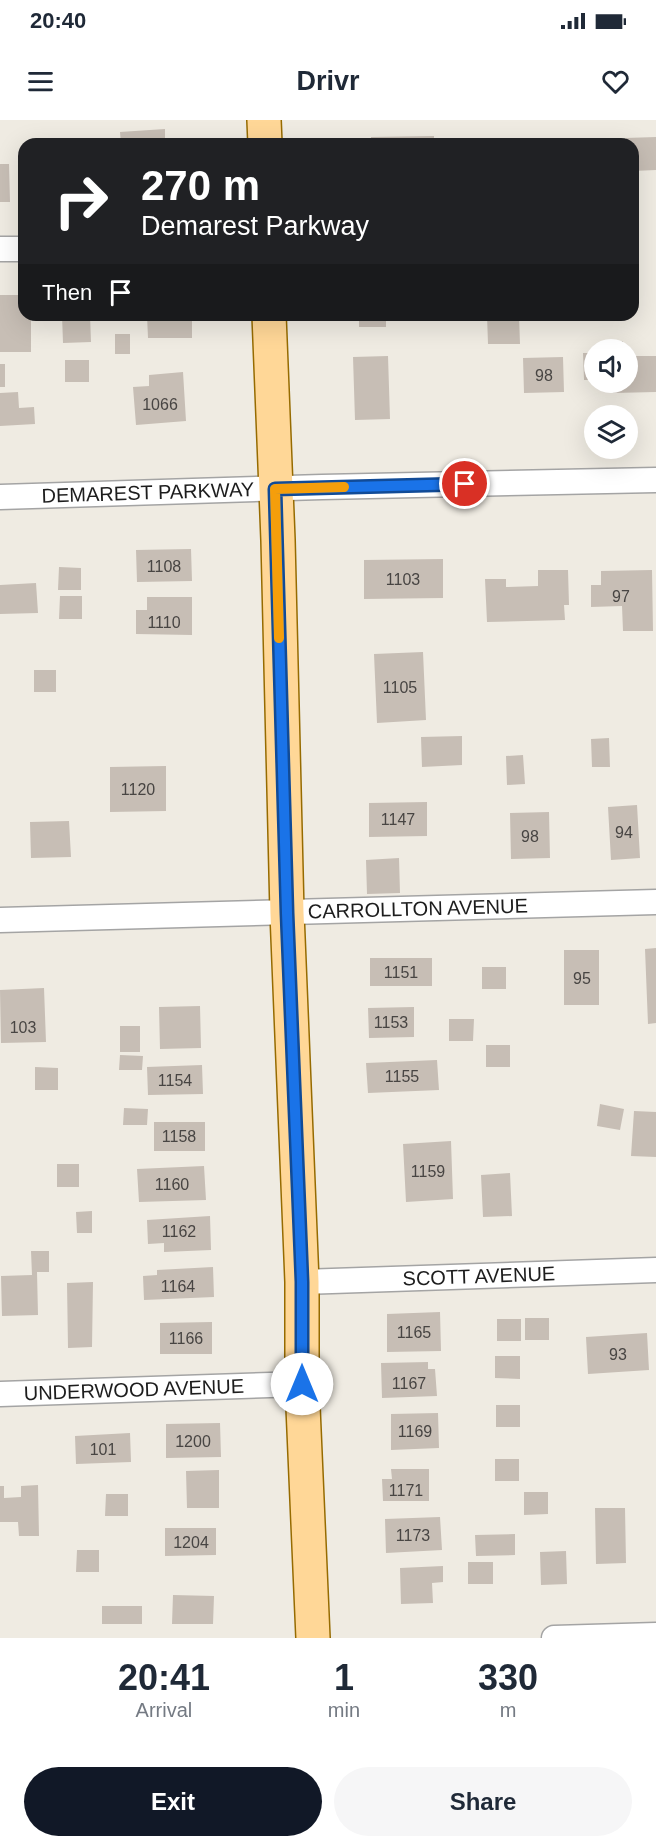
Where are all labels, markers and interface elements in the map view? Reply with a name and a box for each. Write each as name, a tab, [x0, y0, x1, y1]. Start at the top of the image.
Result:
text: 20:40	[30, 8, 86, 33]
icon: menu	[24, 65, 57, 98]
icon: heart	[599, 65, 632, 98]
text: Drivr	[296, 66, 360, 96]
icon: right	[42, 162, 120, 240]
text: 270 m	[141, 162, 260, 209]
text: Demarest Parkway	[141, 211, 369, 241]
icon: arrive	[104, 276, 137, 309]
text: Then	[42, 280, 92, 305]
map controls	[584, 339, 638, 459]
button: sound	[584, 339, 638, 393]
house number: 98	[535, 367, 553, 384]
house number: 1066	[142, 396, 178, 413]
button: layers	[584, 405, 638, 459]
pin	[439, 458, 490, 509]
icon: arrive	[448, 467, 481, 500]
street label: DEMAREST PARKWAY	[41, 478, 255, 507]
house number: 1108	[147, 558, 181, 575]
house number: 1103	[386, 571, 420, 588]
house number: 97	[612, 588, 630, 605]
house number: 1110	[147, 614, 181, 631]
house number: 1105	[383, 679, 417, 696]
house number: 1120	[121, 781, 155, 798]
house number: 1147	[381, 811, 415, 828]
house number: 94	[615, 824, 633, 841]
house number: 98	[521, 828, 539, 845]
street label: CARROLLTON AVENUE	[308, 895, 528, 923]
house number: 1151	[384, 964, 418, 981]
house number: 95	[573, 970, 591, 987]
house number: 1153	[374, 1014, 408, 1031]
house number: 103	[10, 1019, 36, 1036]
house number: 1155	[385, 1068, 419, 1085]
house number: 1154	[158, 1072, 192, 1089]
house number: 1158	[162, 1128, 196, 1145]
house number: 1159	[411, 1163, 445, 1180]
house number: 1160	[155, 1176, 189, 1193]
house number: 1162	[162, 1223, 196, 1240]
street label: SCOTT AVENUE	[402, 1262, 556, 1290]
house number: 1164	[161, 1278, 195, 1295]
house number: 1165	[397, 1324, 431, 1341]
house number: 1166	[169, 1330, 203, 1347]
house number: 93	[609, 1346, 627, 1363]
position arrow	[270, 1352, 334, 1416]
street label: UNDERWOOD AVENUE	[23, 1375, 244, 1404]
house number: 1167	[392, 1375, 426, 1392]
house number: 1169	[398, 1423, 432, 1440]
house number: 1200	[175, 1433, 211, 1450]
house number: 101	[90, 1441, 116, 1458]
house number: 1171	[389, 1482, 423, 1499]
house number: 1173	[396, 1527, 430, 1544]
house number: 1204	[173, 1534, 209, 1551]
text: 20:41	[118, 1657, 210, 1698]
text: 1	[334, 1657, 354, 1698]
text: 330	[478, 1657, 538, 1698]
text: Arrival	[136, 1699, 192, 1721]
text: min	[328, 1699, 360, 1721]
text: m	[500, 1699, 516, 1721]
button: Exit	[24, 1767, 322, 1836]
button: Share	[334, 1767, 632, 1836]

